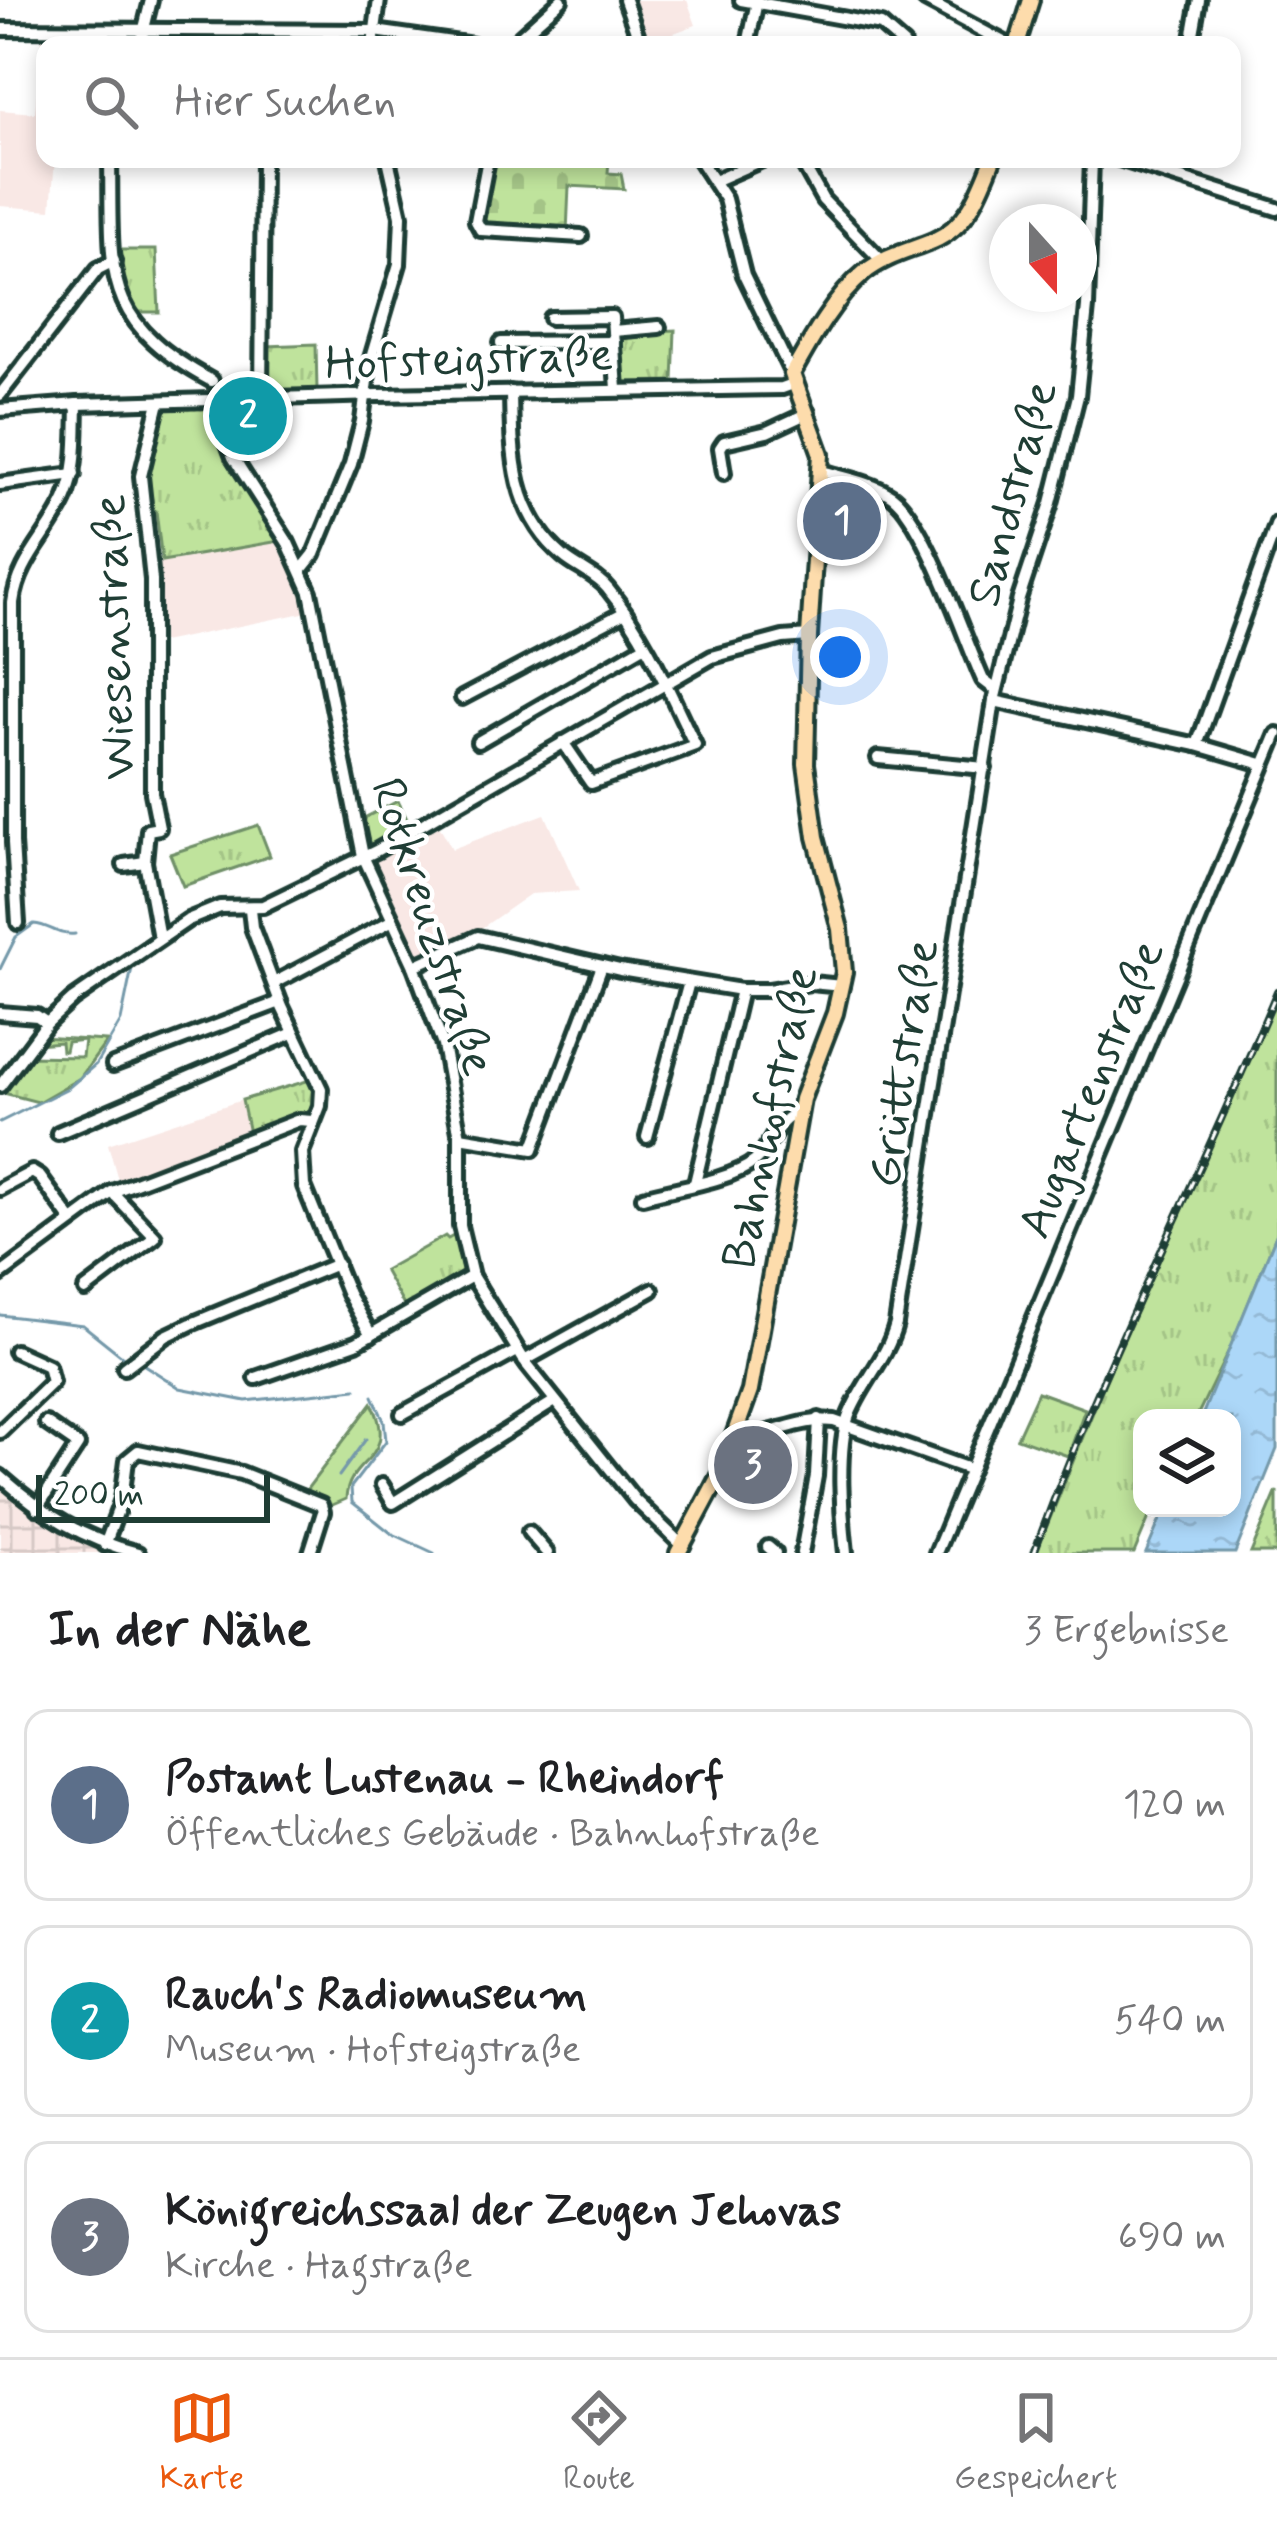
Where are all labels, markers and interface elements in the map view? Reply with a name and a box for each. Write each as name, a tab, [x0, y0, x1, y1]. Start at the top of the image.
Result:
search box	[36, 36, 1241, 168]
icon: search	[78, 69, 144, 135]
text: Hier suchen	[174, 73, 396, 132]
north arrow	[989, 204, 1097, 312]
street label: Hofsteigstraße	[324, 324, 614, 397]
pin: 2	[209, 371, 287, 461]
street label: Sandstraße	[953, 374, 1074, 614]
pin: 1	[803, 476, 881, 566]
street label: Wiesenstraße	[79, 493, 152, 781]
your location	[810, 627, 870, 687]
street label: Rotkreuzstraße	[354, 770, 509, 1084]
street label: Augartenstraße	[1004, 931, 1181, 1248]
street label: Grüttstraße	[854, 935, 955, 1192]
street label: Bahnhofstraße	[709, 960, 834, 1275]
map controls	[1133, 1409, 1241, 1517]
button: layers	[1133, 1409, 1241, 1517]
pin: 3	[714, 1420, 792, 1510]
scale bar	[36, 1469, 270, 1522]
text: 200 m	[54, 1474, 144, 1518]
text: In der Nähe	[48, 1598, 311, 1664]
text: 3 Ergebnisse	[1024, 1606, 1229, 1657]
text: Postamt Lustenau - Rheindorf	[165, 1750, 724, 1809]
text: 1	[81, 1780, 99, 1831]
text: 120 m	[1123, 1780, 1226, 1831]
text: Öffentliches Gebäude · Bahnhofstraße	[165, 1809, 820, 1860]
text: Rauch's Radiomuseum	[165, 1966, 587, 2025]
text: 2	[80, 1996, 100, 2047]
text: 540 m	[1114, 1996, 1226, 2047]
text: Museum · Hofsteigstraße	[165, 2025, 581, 2076]
text: Königreichssaal der Zeugen Jehovas	[165, 2182, 841, 2241]
text: 3	[81, 2212, 99, 2263]
text: 690 m	[1118, 2212, 1226, 2263]
text: Kirche · Hagstraße	[165, 2241, 473, 2292]
tab: Karte	[160, 2385, 244, 2501]
tab: Route	[563, 2385, 635, 2501]
tab: Gespeichert	[954, 2385, 1117, 2501]

